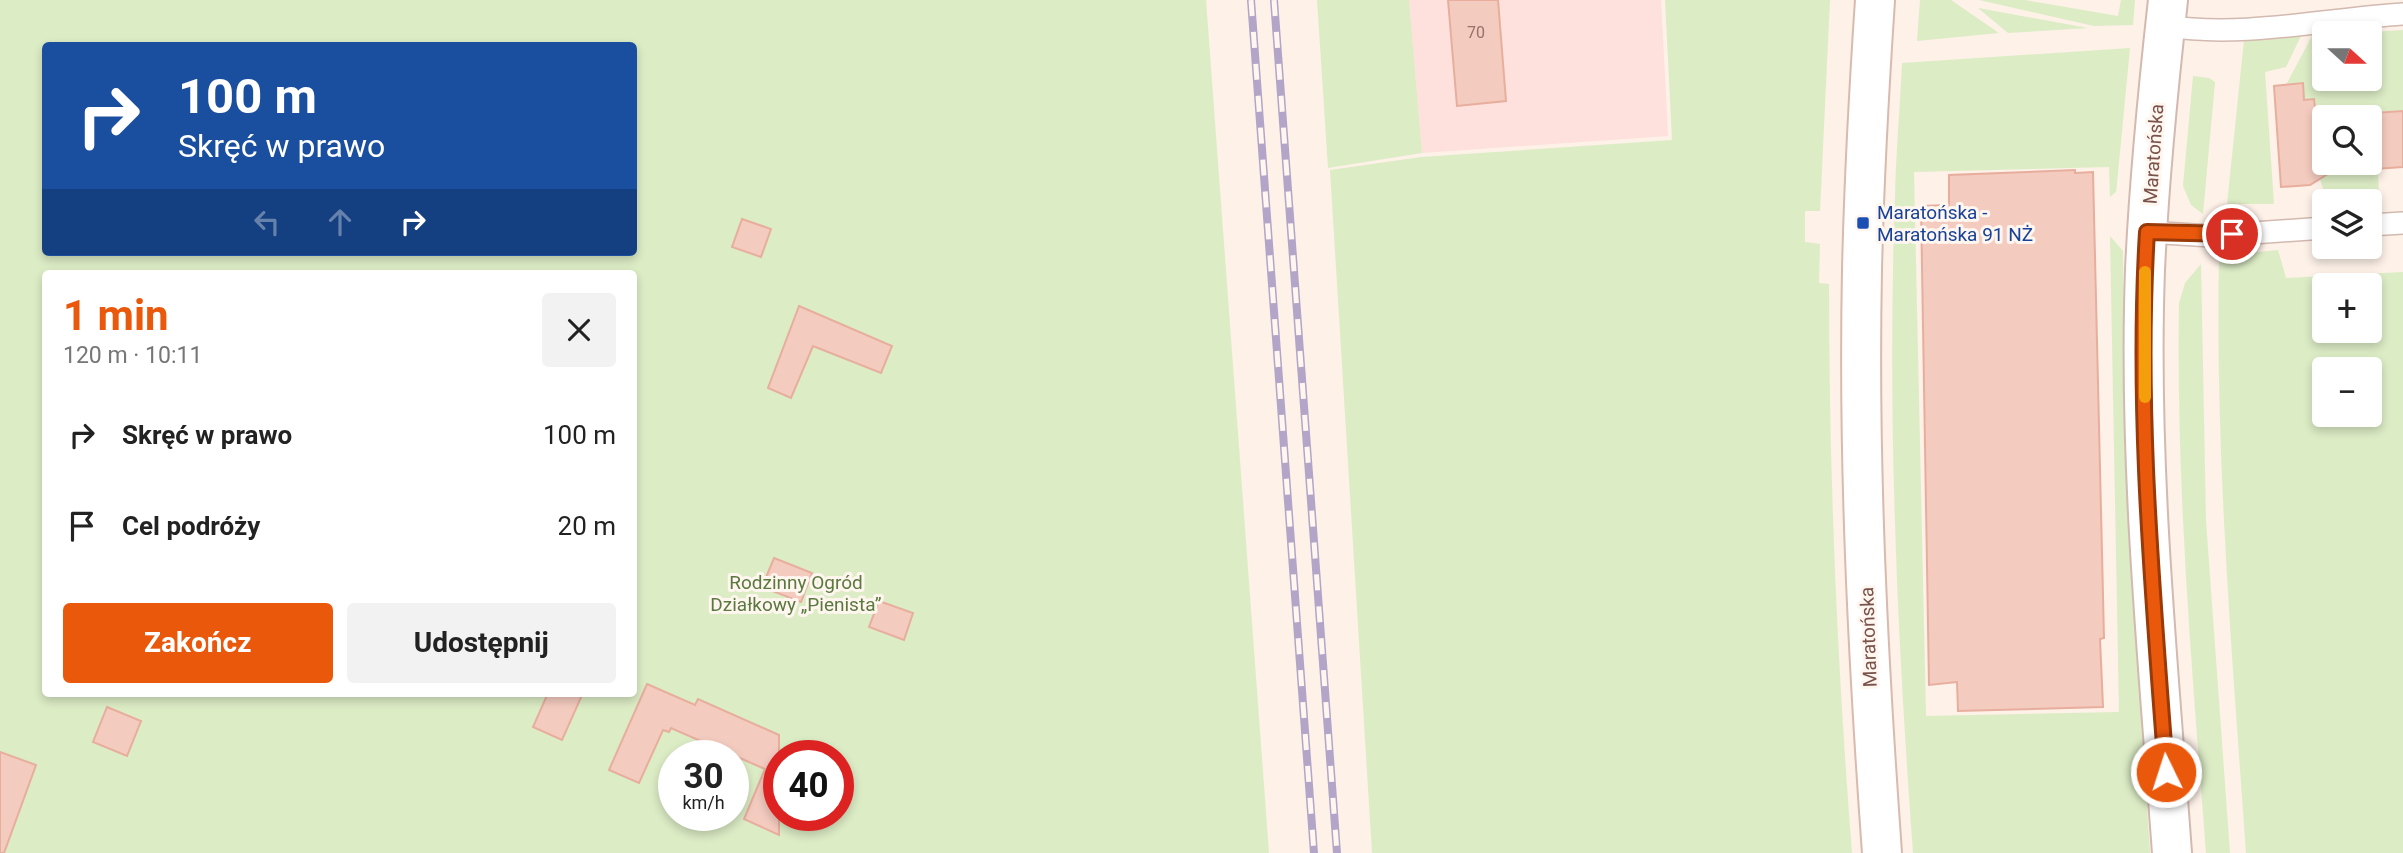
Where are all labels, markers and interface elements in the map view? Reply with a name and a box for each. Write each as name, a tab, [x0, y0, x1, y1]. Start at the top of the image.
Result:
north arrow	[2312, 21, 2382, 91]
map controls	[2312, 21, 2382, 427]
house number: 70	[1467, 23, 1485, 42]
text: 100 m	[178, 68, 317, 125]
icon: right	[63, 70, 154, 161]
street label: Maratońska	[2139, 103, 2168, 205]
button: search	[2312, 105, 2382, 175]
text: Skręć w prawo	[178, 127, 385, 165]
button: layers	[2312, 189, 2382, 259]
place label: Maratońska - Maratońska 91 NŻ	[1877, 201, 2033, 246]
icon: left	[248, 203, 286, 241]
icon: ahead	[321, 203, 359, 241]
icon: right	[394, 203, 432, 241]
pin	[2202, 204, 2262, 264]
marker: Maratońska - Maratońska 91 NŻ	[1855, 215, 1871, 231]
icon: arrive	[2213, 215, 2251, 253]
button: +	[2312, 273, 2382, 343]
text: 1 min	[63, 291, 169, 340]
button: close	[542, 293, 616, 367]
text: 120 m · 10:11	[63, 342, 202, 369]
button: −	[2312, 357, 2382, 427]
icon: right	[63, 416, 101, 454]
text: Skręć w prawo	[122, 420, 292, 450]
text: 100 m	[543, 420, 616, 450]
icon: arrive	[63, 507, 101, 545]
text: Cel podróży	[122, 511, 260, 541]
text: 20 m	[558, 511, 616, 541]
park label: Rodzinny Ogród Działkowy „Pienista”	[710, 571, 882, 616]
street label: Maratońska	[1855, 586, 1882, 688]
button: Zakończ	[63, 603, 333, 683]
button: Udostępnij	[347, 603, 616, 683]
position arrow	[2129, 735, 2203, 809]
speed limit sign: 40	[763, 740, 854, 831]
text: 30	[683, 756, 724, 797]
text: km/h	[682, 792, 725, 813]

